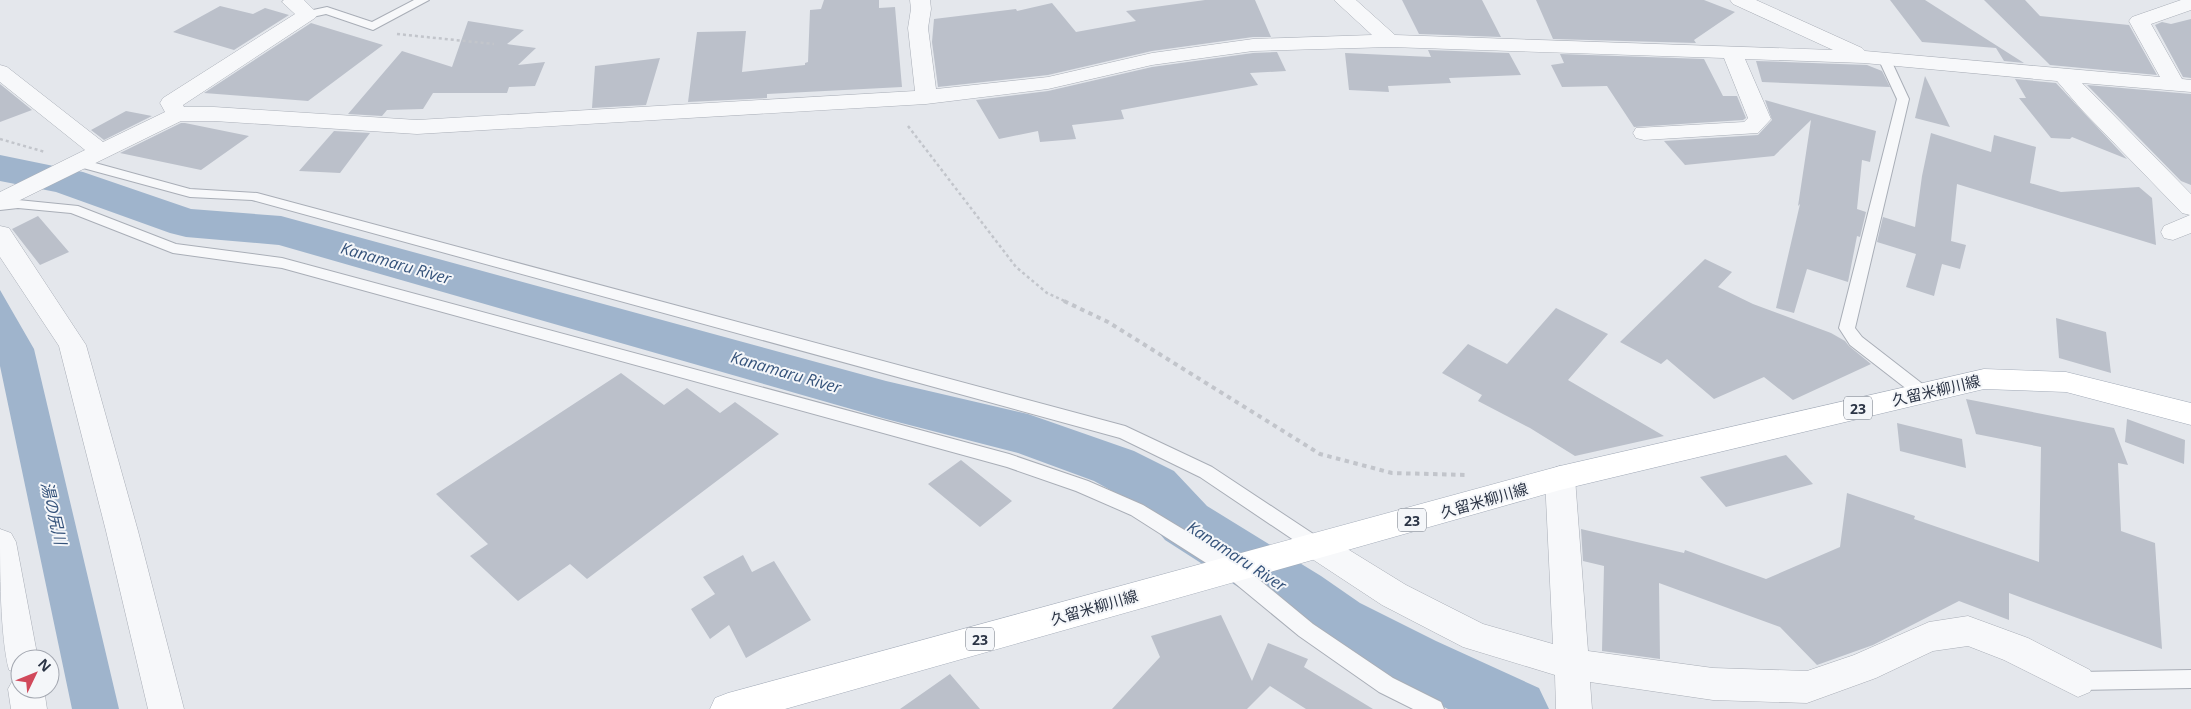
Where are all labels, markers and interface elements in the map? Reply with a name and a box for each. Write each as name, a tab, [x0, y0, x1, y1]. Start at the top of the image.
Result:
water label: Kanamaru River	[338, 237, 454, 289]
water label: Kanamaru River	[728, 346, 844, 398]
street label: 久留米柳川線	[1890, 370, 1982, 410]
road number: 23	[1844, 396, 1872, 419]
street label: 久留米柳川線	[1438, 478, 1530, 522]
water label: 湯の尻川	[36, 479, 72, 549]
road number: 23	[1398, 508, 1426, 532]
water label: Kanamaru River	[1183, 516, 1291, 597]
street label: 久留米柳川線	[1048, 585, 1140, 629]
road number: 23	[966, 628, 994, 650]
north arrow	[10, 649, 60, 699]
text: N	[34, 654, 56, 675]

